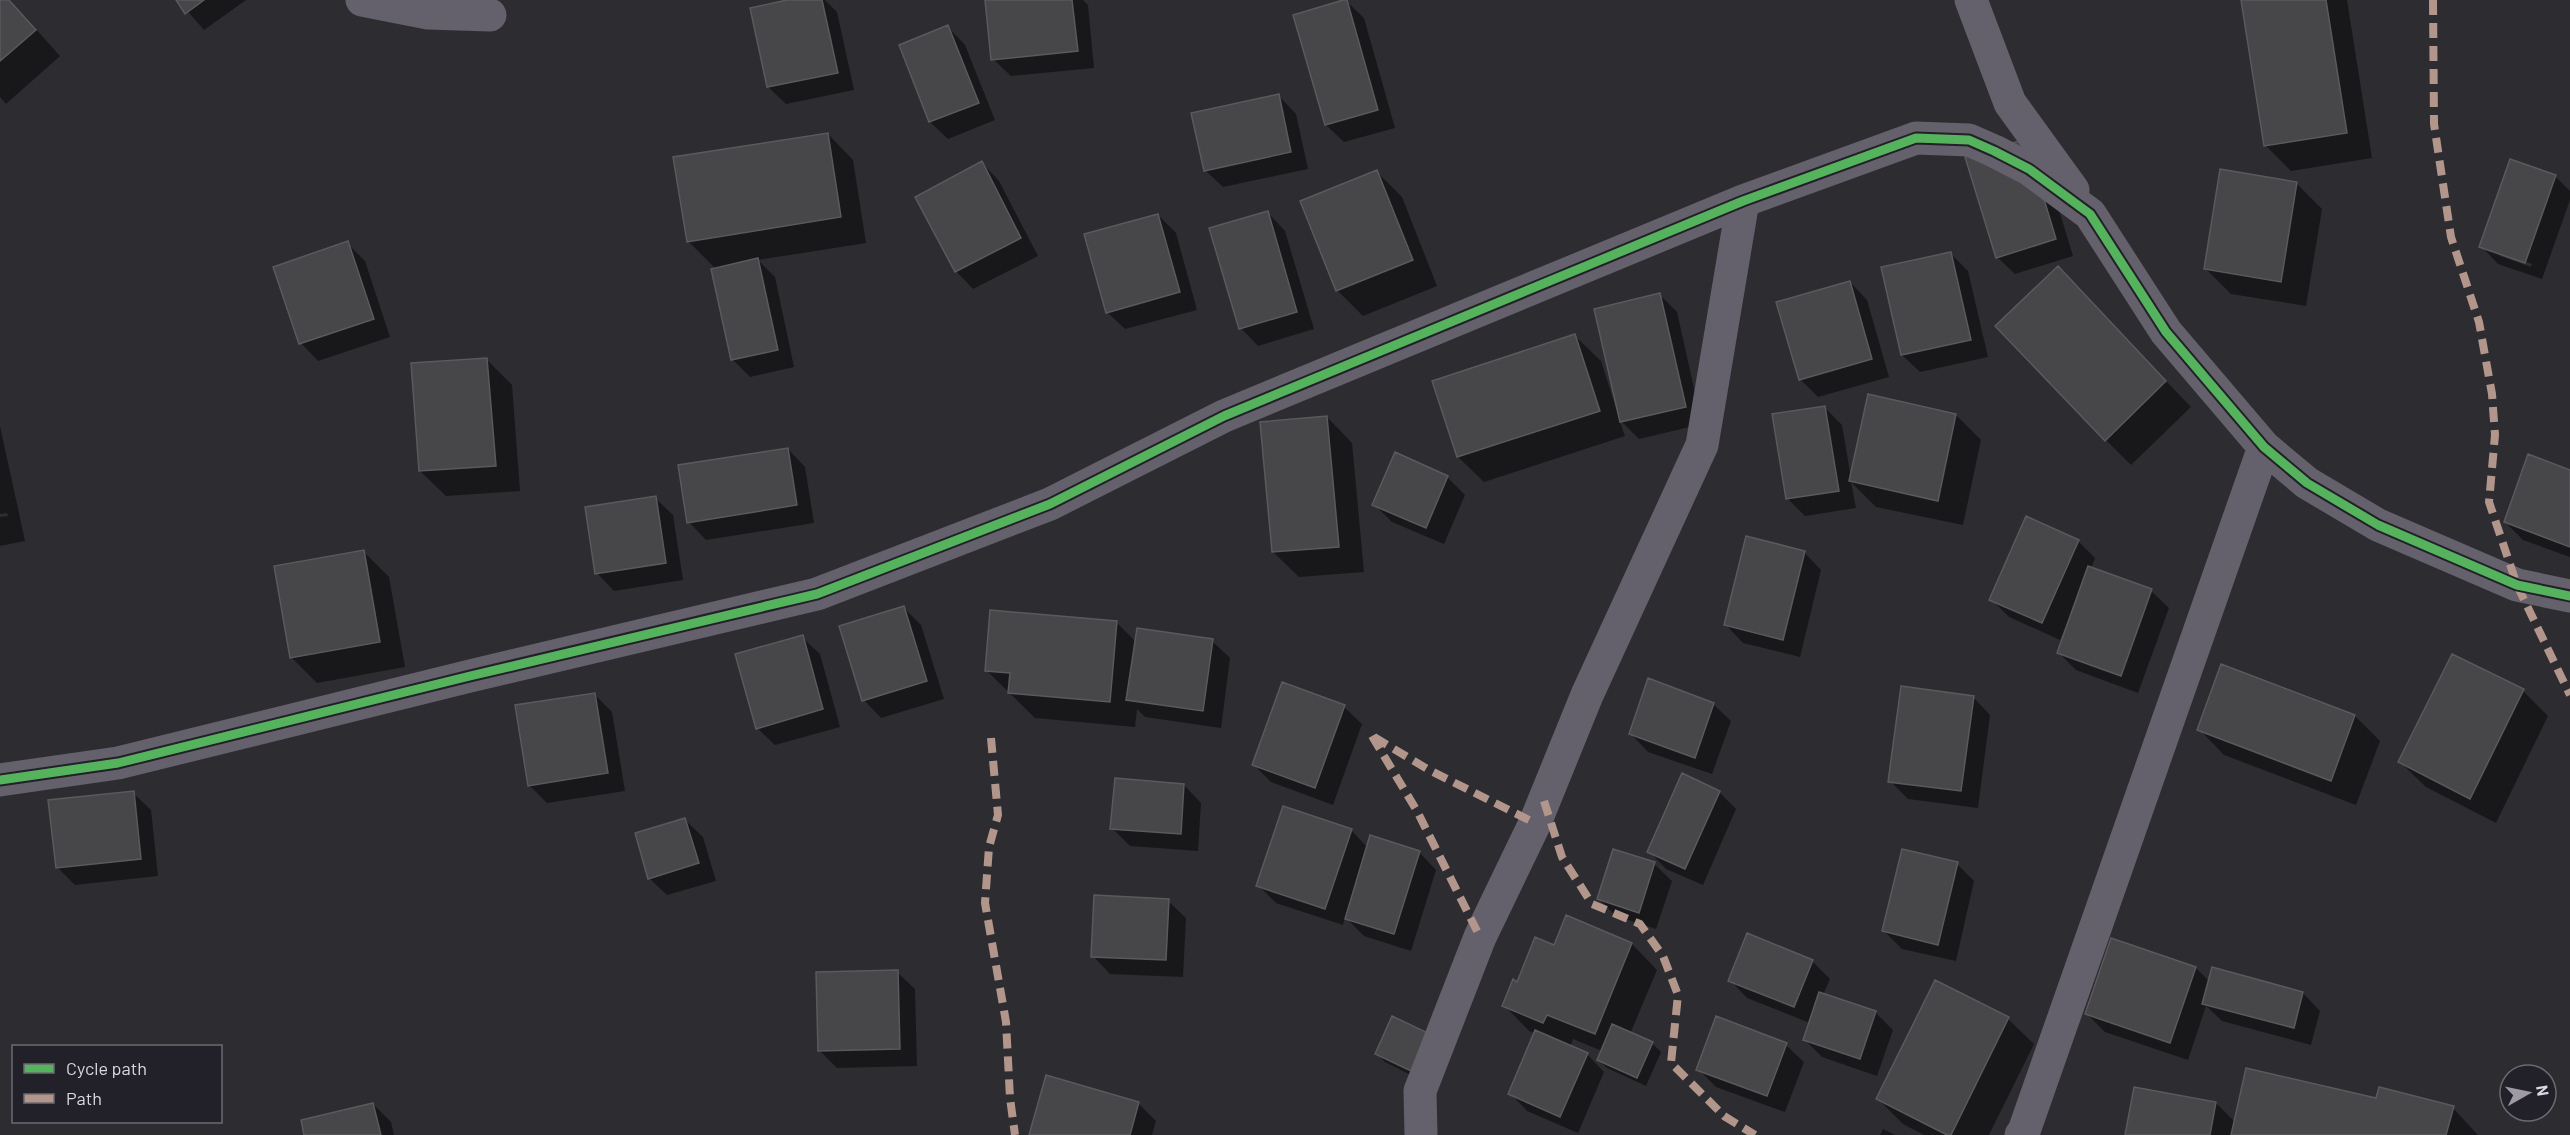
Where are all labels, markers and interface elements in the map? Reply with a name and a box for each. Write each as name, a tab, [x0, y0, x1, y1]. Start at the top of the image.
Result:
legend	[12, 1045, 222, 1123]
text: Cycle path	[66, 1057, 147, 1079]
north arrow	[2498, 1063, 2558, 1123]
text: N	[2533, 1084, 2554, 1097]
text: Path	[66, 1087, 102, 1109]

